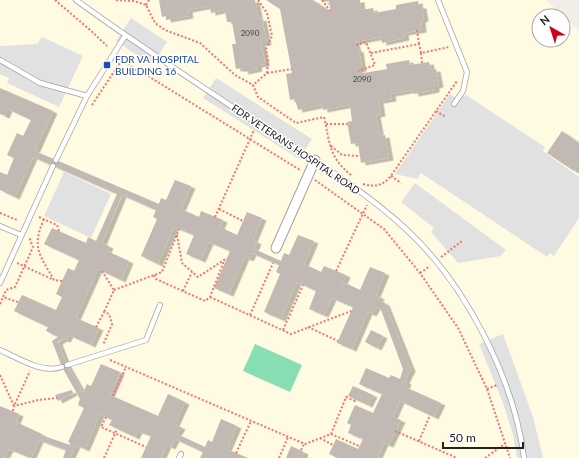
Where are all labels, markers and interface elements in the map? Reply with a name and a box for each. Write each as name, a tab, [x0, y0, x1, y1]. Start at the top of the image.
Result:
north arrow	[531, 8, 571, 48]
text: N	[537, 12, 552, 28]
house number: 2090	[241, 28, 260, 38]
place label: FDR VA HOSPITAL BUILDING 16	[115, 53, 199, 77]
marker: FDR VA HOSPITAL BUILDING 16	[102, 60, 112, 70]
house number: 2090	[353, 74, 372, 84]
street label: FDR VETERANS HOSPITAL ROAD	[230, 101, 363, 197]
scale bar	[443, 424, 523, 450]
text: 50 m	[449, 430, 476, 445]

